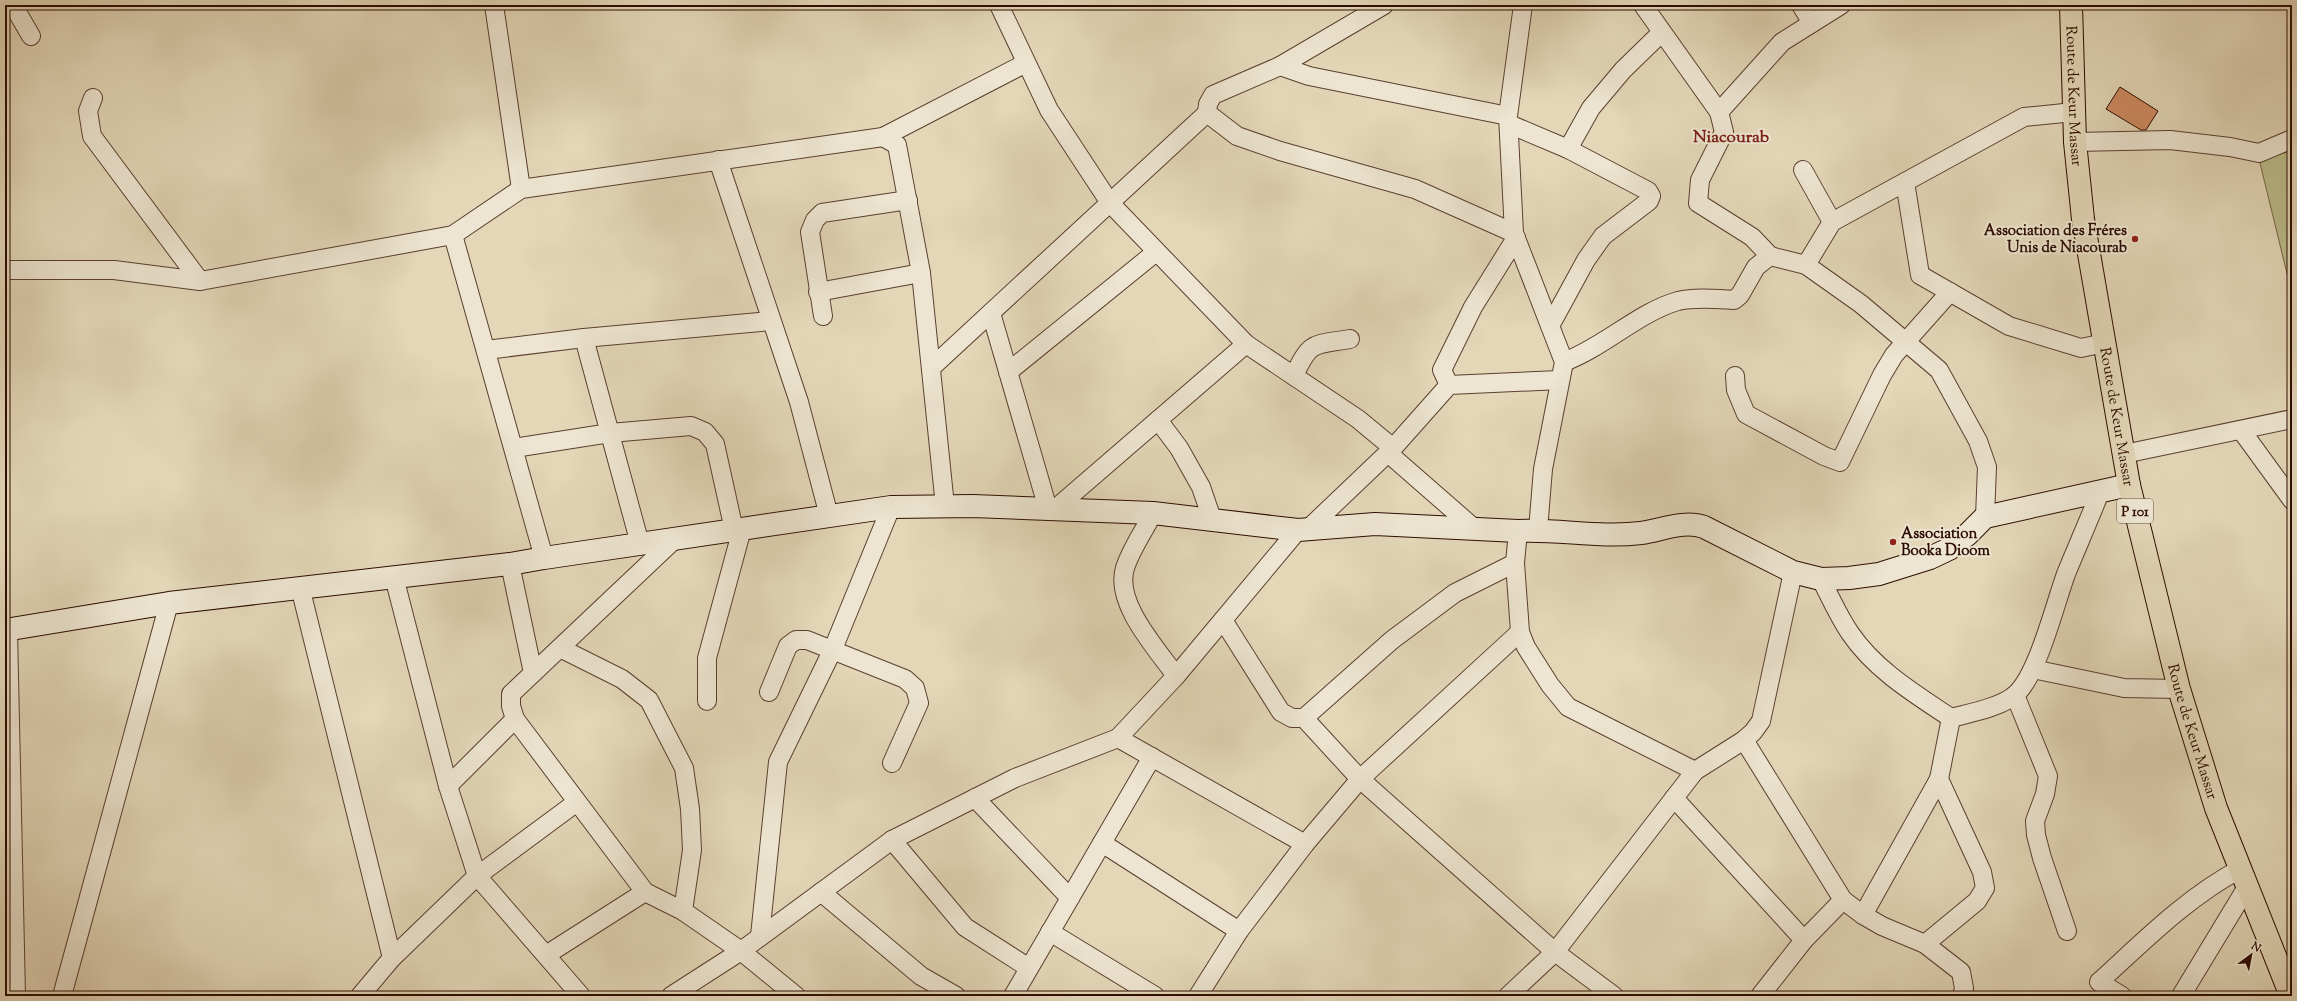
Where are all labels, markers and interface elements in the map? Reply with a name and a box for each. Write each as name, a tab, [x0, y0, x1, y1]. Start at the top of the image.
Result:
street label: Route de Keur Massar	[2060, 25, 2086, 168]
district label: Niacourab	[1693, 126, 1769, 150]
place label: Association des Fréres Unis de Niacourab	[1984, 221, 2127, 259]
marker: Association des Fréres Unis de Niacourab	[2130, 234, 2140, 244]
street label: Route de Keur Massar	[2093, 346, 2138, 488]
road number: P 101	[2117, 499, 2153, 523]
place label: Association Booka Dioom	[1901, 524, 1991, 562]
marker: Association Booka Dioom	[1888, 537, 1898, 547]
street label: Route de Keur Massar	[2161, 662, 2222, 803]
north arrow	[2231, 935, 2271, 975]
text: N	[2247, 938, 2264, 957]

